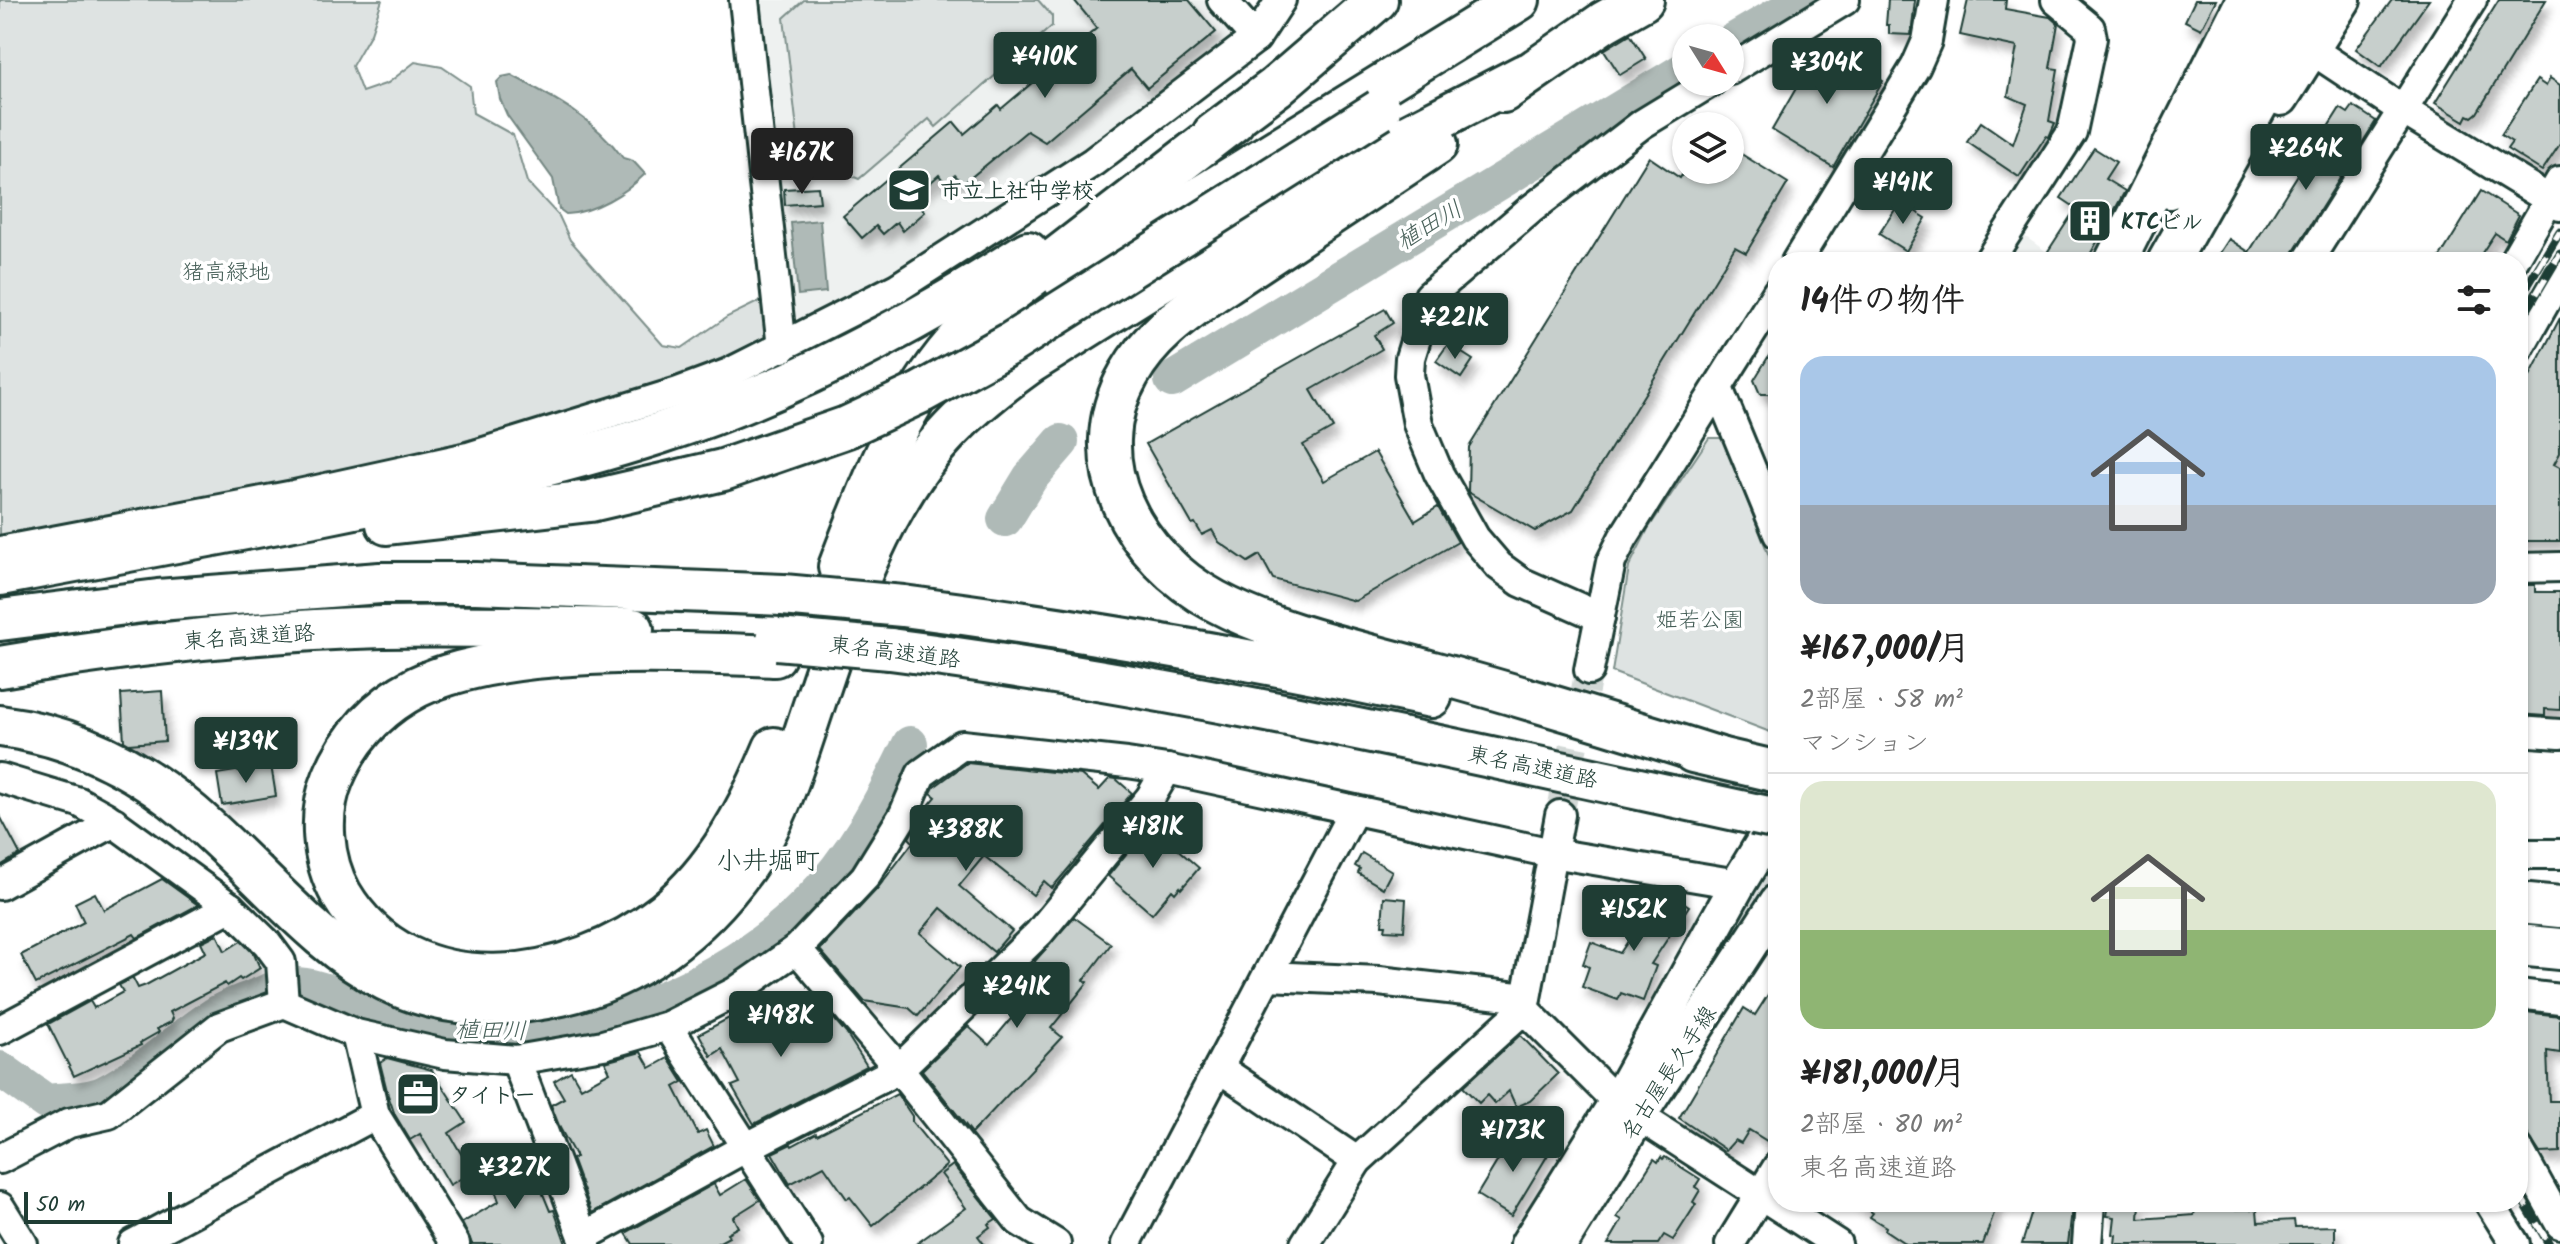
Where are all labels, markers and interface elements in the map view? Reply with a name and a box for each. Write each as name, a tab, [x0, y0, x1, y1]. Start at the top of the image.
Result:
north arrow	[1672, 24, 1744, 96]
map controls	[1672, 24, 1744, 184]
pin: ¥410K	[989, 32, 1101, 100]
text: ¥410K	[1011, 37, 1079, 79]
pin: ¥304K	[1771, 38, 1883, 106]
text: ¥304K	[1790, 43, 1864, 85]
button: layers	[1672, 112, 1744, 184]
pin: ¥264K	[2250, 124, 2362, 192]
pin: ¥167K	[746, 128, 858, 196]
text: ¥264K	[2268, 129, 2344, 171]
text: ¥167K	[769, 133, 835, 175]
pin: ¥141K	[1847, 158, 1959, 226]
text: ¥141K	[1872, 163, 1934, 205]
school or university icon: 市立上社中学校	[885, 166, 933, 214]
place label: 市立上社中学校	[940, 175, 1094, 210]
water label: 植田川	[1389, 191, 1471, 262]
building icon: KTCビル	[2066, 197, 2114, 245]
place label: KTCビル	[2121, 206, 2203, 241]
park label: 猪高緑地	[182, 256, 270, 291]
text: 14件の物件	[1800, 275, 1965, 329]
icon: filters	[2452, 278, 2496, 322]
pin: ¥221K	[1399, 293, 1511, 361]
text: ¥221K	[1420, 298, 1490, 340]
icon: home	[2076, 408, 2220, 552]
park label: 姫若公園	[1656, 604, 1744, 639]
street label: 東名高速道路	[182, 616, 316, 661]
text: ¥167,000/月	[1800, 623, 1970, 677]
street label: 東名高速道路	[827, 628, 962, 679]
text: 2部屋 · 58 m²	[1800, 679, 1963, 721]
pin: ¥139K	[190, 717, 302, 785]
text: ¥139K	[213, 722, 279, 764]
text: マンション	[1800, 723, 1929, 765]
street label: 東名高速道路	[1464, 738, 1601, 799]
pin: ¥181K	[1097, 802, 1209, 870]
pin: ¥388K	[910, 805, 1022, 873]
text: ¥181K	[1122, 807, 1184, 849]
text: ¥388K	[928, 810, 1004, 852]
icon: home	[2076, 833, 2220, 977]
district label: 小井堀町	[716, 841, 820, 883]
pin: ¥152K	[1578, 885, 1690, 953]
text: ¥152K	[1600, 890, 1668, 932]
pin: ¥241K	[961, 962, 1073, 1030]
text: ¥241K	[983, 967, 1051, 1009]
pin: ¥198K	[725, 991, 837, 1059]
text: ¥198K	[747, 996, 815, 1038]
street label: 名古屋長久手線	[1613, 999, 1727, 1147]
water label: 植田川	[455, 1011, 527, 1052]
text: ¥181,000/月	[1800, 1048, 1966, 1102]
office icon: タイトー	[394, 1070, 442, 1118]
place label: タイトー	[449, 1079, 536, 1114]
text: 2部屋 · 80 m²	[1800, 1104, 1962, 1146]
pin: ¥173K	[1457, 1106, 1569, 1174]
text: ¥173K	[1480, 1111, 1546, 1153]
pin: ¥327K	[459, 1143, 571, 1211]
text: ¥327K	[478, 1148, 552, 1190]
text: 東名高速道路	[1800, 1148, 1956, 1190]
scale bar	[24, 1188, 172, 1224]
text: 50 m	[36, 1188, 85, 1223]

